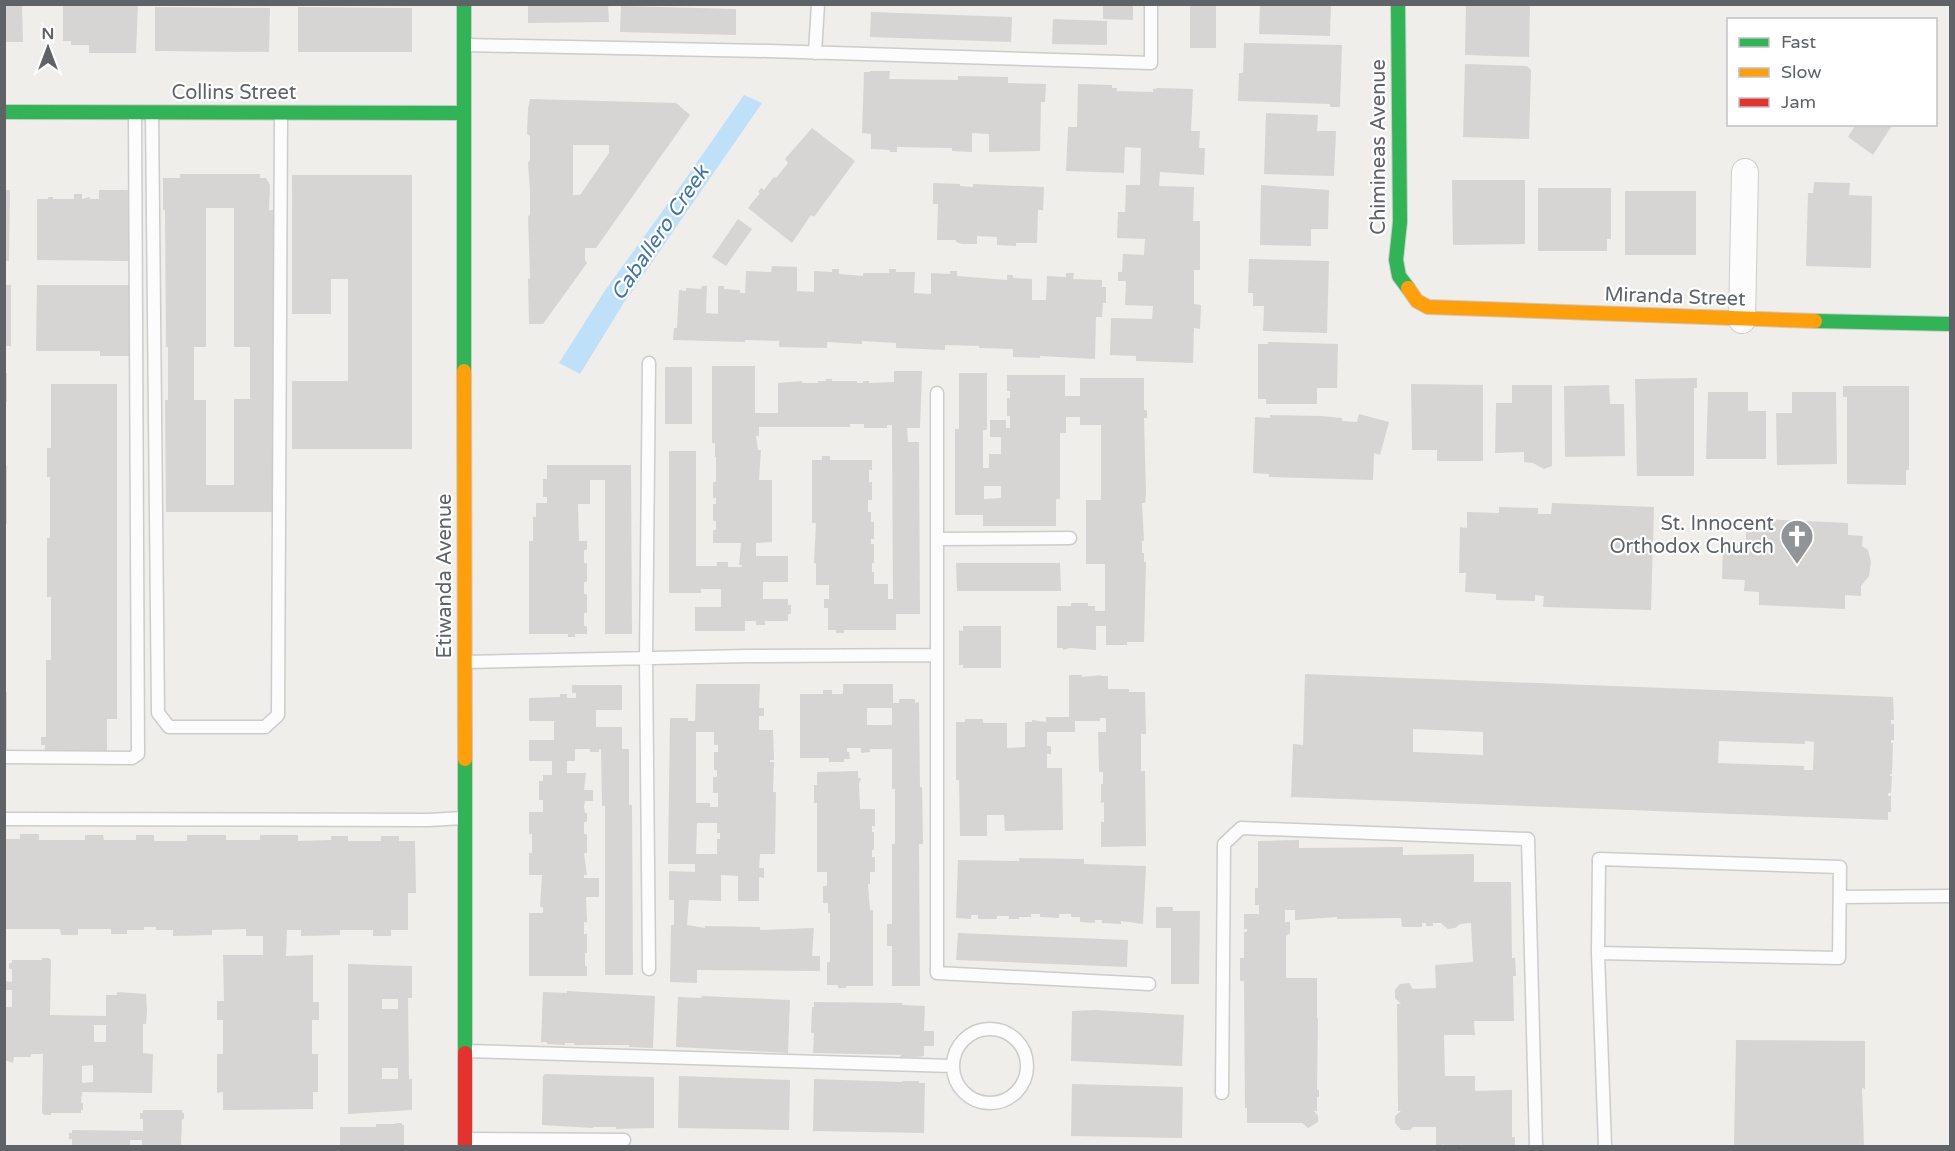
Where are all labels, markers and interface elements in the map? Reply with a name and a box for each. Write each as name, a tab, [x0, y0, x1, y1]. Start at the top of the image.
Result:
north arrow	[18, 18, 78, 78]
legend	[1727, 18, 1937, 126]
text: N	[42, 24, 54, 44]
text: Fast	[1781, 31, 1816, 53]
street label: Chimineas Avenue	[1367, 59, 1391, 235]
text: Slow	[1781, 61, 1822, 83]
street label: Collins Street	[172, 81, 297, 105]
text: Jam	[1781, 91, 1816, 113]
water label: Caballero Creek	[606, 160, 715, 305]
street label: Miranda Street	[1604, 283, 1746, 311]
street label: Etiwanda Avenue	[433, 494, 457, 658]
place label: St. Innocent Orthodox Church	[1609, 512, 1774, 559]
church icon: St. Innocent Orthodox Church	[1779, 518, 1815, 565]

